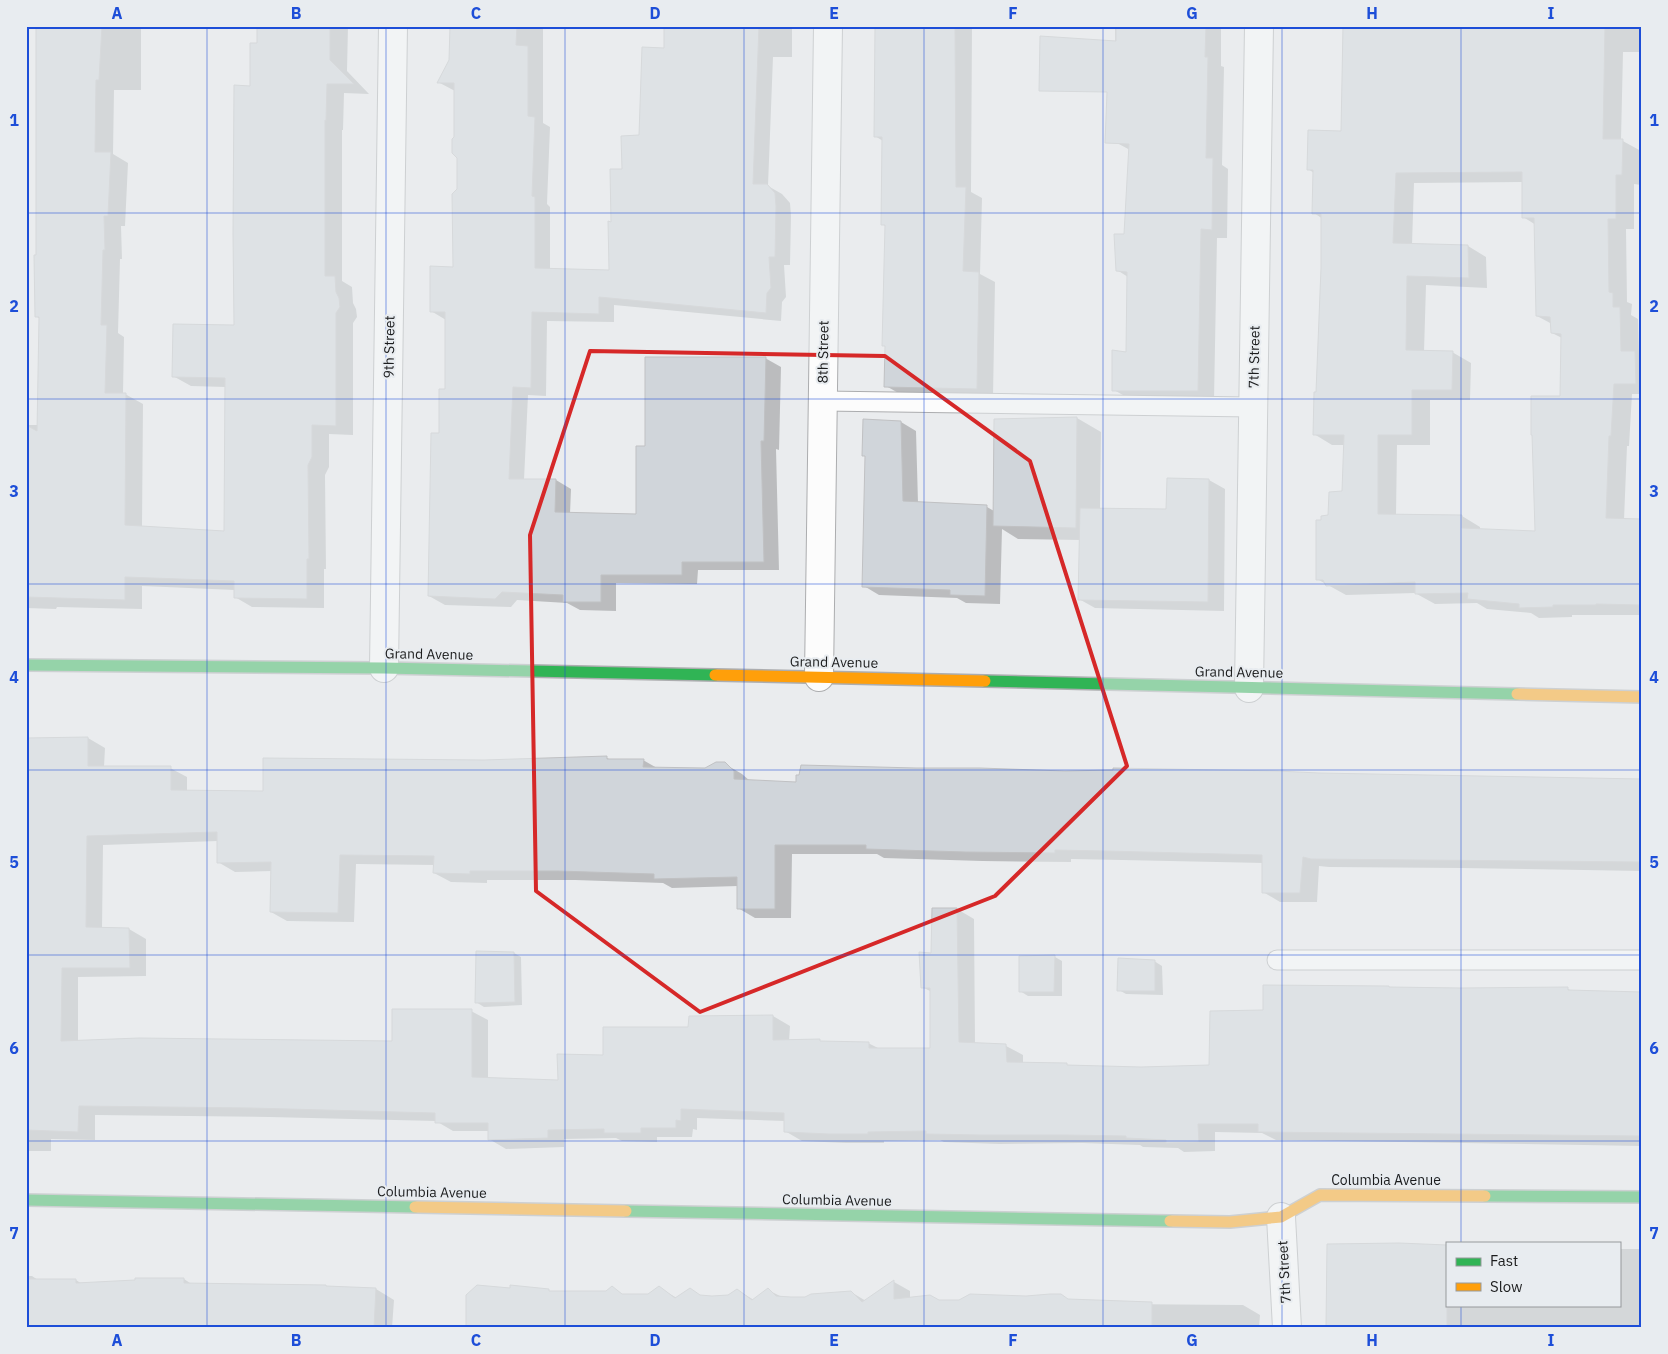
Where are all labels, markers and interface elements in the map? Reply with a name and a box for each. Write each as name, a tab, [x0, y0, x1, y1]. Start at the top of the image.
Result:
text: A	[112, 3, 123, 23]
text: B	[291, 3, 302, 23]
text: C	[471, 3, 481, 23]
text: D	[649, 3, 661, 23]
text: E	[829, 3, 839, 23]
text: F	[1008, 3, 1018, 23]
text: G	[1186, 3, 1198, 23]
text: H	[1366, 3, 1378, 23]
text: I	[1548, 3, 1555, 23]
text: 1	[9, 110, 19, 130]
text: 1	[1649, 110, 1659, 130]
text: 2	[9, 296, 19, 316]
text: 2	[1649, 296, 1659, 316]
street label: 9th Street	[379, 315, 399, 379]
street label: 8th Street	[813, 320, 833, 384]
street label: 7th Street	[1244, 325, 1264, 389]
text: 3	[9, 481, 19, 501]
text: 3	[1649, 481, 1659, 501]
street label: Grand Avenue	[385, 644, 474, 664]
street label: Grand Avenue	[790, 652, 879, 672]
street label: Grand Avenue	[1195, 662, 1284, 682]
text: 4	[9, 667, 19, 687]
text: 4	[1649, 667, 1659, 687]
text: 5	[9, 852, 19, 872]
text: 5	[1649, 852, 1659, 872]
text: 6	[9, 1038, 19, 1058]
text: 6	[1649, 1038, 1659, 1058]
street label: Columbia Avenue	[1331, 1171, 1441, 1189]
street label: Columbia Avenue	[377, 1182, 487, 1202]
street label: Columbia Avenue	[782, 1190, 892, 1210]
text: 7	[9, 1223, 19, 1243]
text: 7	[1649, 1223, 1659, 1243]
street label: 7th Street	[1273, 1240, 1295, 1304]
legend	[1446, 1242, 1620, 1306]
text: Fast	[1490, 1251, 1518, 1270]
text: Slow	[1490, 1277, 1523, 1296]
text: A	[112, 1330, 123, 1350]
text: B	[291, 1330, 302, 1350]
text: C	[471, 1330, 481, 1350]
text: D	[649, 1330, 661, 1350]
text: E	[829, 1330, 839, 1350]
text: F	[1008, 1330, 1018, 1350]
text: G	[1186, 1330, 1198, 1350]
text: H	[1366, 1330, 1378, 1350]
text: I	[1548, 1330, 1555, 1350]

